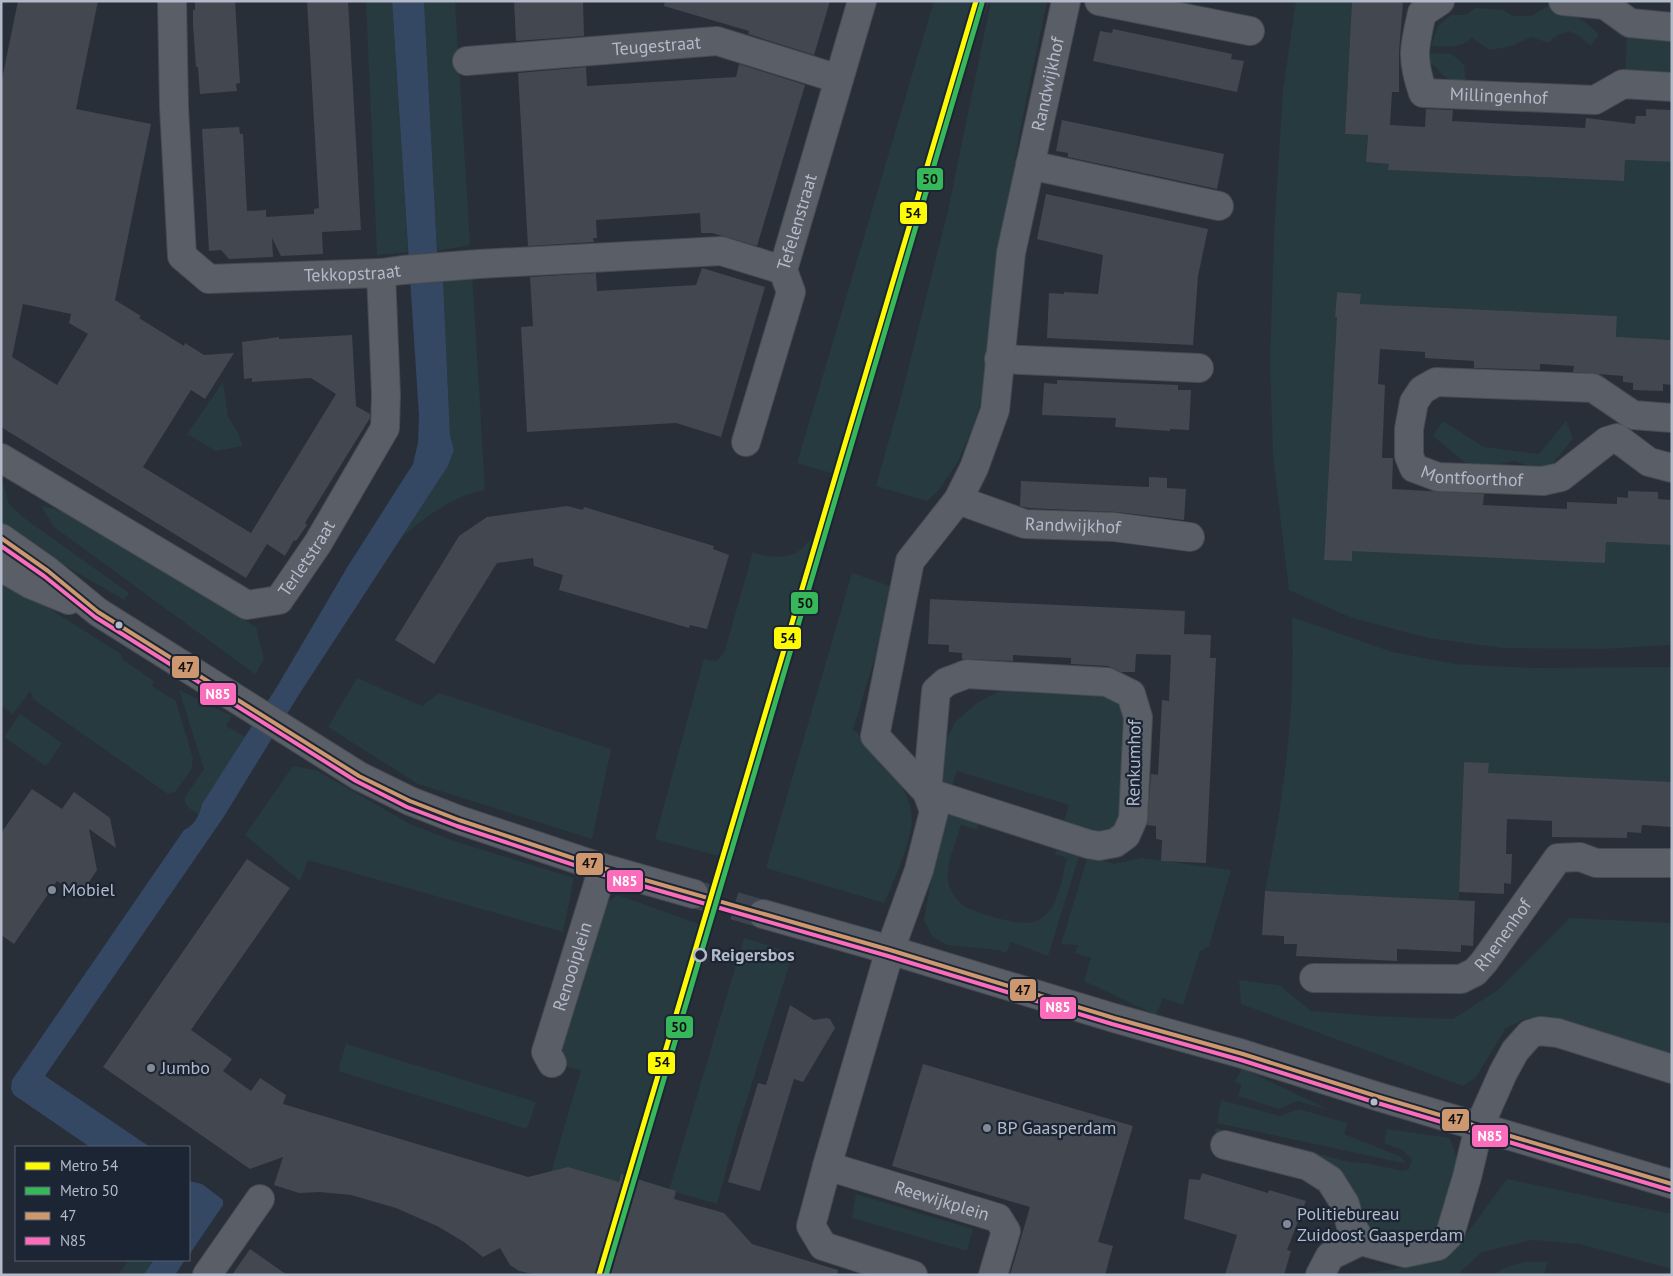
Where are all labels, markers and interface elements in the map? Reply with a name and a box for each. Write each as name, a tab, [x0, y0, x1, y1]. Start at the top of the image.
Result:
street label: Teugestraat	[611, 30, 702, 60]
street label: Randwijkhof	[1026, 34, 1069, 133]
street label: Millingenhof	[1449, 82, 1549, 109]
line badge: 50	[916, 167, 944, 191]
text: 50	[922, 170, 938, 188]
street label: Tefelenstraat	[772, 171, 822, 273]
line badge: 54	[899, 201, 928, 225]
text: 54	[905, 204, 921, 222]
street label: Tekkopstraat	[303, 258, 402, 287]
street label: Montfoorthof	[1418, 460, 1525, 491]
street label: Randwijkhof	[1025, 512, 1123, 539]
street label: Terletstraat	[273, 516, 340, 601]
line badge: 50	[790, 591, 819, 615]
text: 50	[797, 594, 813, 612]
unlabelled marker	[114, 620, 124, 630]
line badge: 54	[773, 626, 802, 650]
text: 54	[780, 629, 796, 647]
line badge: 47	[171, 655, 200, 679]
text: 47	[178, 658, 194, 676]
line badge: N85	[199, 682, 237, 706]
text: N85	[205, 685, 231, 703]
street label: Renkumhof	[1121, 718, 1146, 807]
line badge: 47	[575, 852, 604, 876]
text: 47	[582, 854, 598, 872]
line badge: N85	[606, 869, 644, 893]
text: N85	[612, 872, 638, 890]
place label: Mobiel	[62, 878, 116, 901]
marker: Mobiel	[46, 884, 58, 896]
street label: Rhenenhof	[1469, 893, 1537, 976]
street label: Renooiplein	[547, 919, 597, 1014]
place label: Reigersbos	[711, 943, 795, 966]
marker: Reigersbos	[693, 948, 707, 962]
line badge: 47	[1009, 978, 1037, 1002]
text: 47	[1015, 981, 1031, 999]
line badge: N85	[1039, 996, 1077, 1020]
text: N85	[1045, 998, 1071, 1016]
line badge: 50	[665, 1015, 694, 1039]
text: 50	[671, 1018, 687, 1036]
line badge: 54	[647, 1051, 676, 1075]
text: 54	[654, 1053, 670, 1071]
place label: Jumbo	[160, 1056, 210, 1079]
marker: Jumbo	[145, 1062, 157, 1074]
unlabelled marker	[1369, 1097, 1379, 1107]
line badge: 47	[1441, 1108, 1470, 1132]
text: 47	[1448, 1110, 1464, 1128]
place label: BP Gaasperdam	[997, 1116, 1116, 1139]
marker: BP Gaasperdam	[981, 1122, 993, 1134]
line badge: N85	[1471, 1124, 1509, 1148]
text: N85	[1477, 1127, 1503, 1145]
legend	[15, 1146, 190, 1261]
text: Metro 54	[60, 1156, 118, 1175]
street label: Reewijkplein	[892, 1175, 992, 1226]
text: Metro 50	[60, 1181, 118, 1200]
place label: Politiebureau Zuidoost Gaasperdam	[1297, 1202, 1463, 1246]
text: 47	[60, 1206, 76, 1225]
marker: Politiebureau Zuidoost Gaasperdam	[1281, 1218, 1293, 1230]
text: N85	[60, 1231, 86, 1250]

